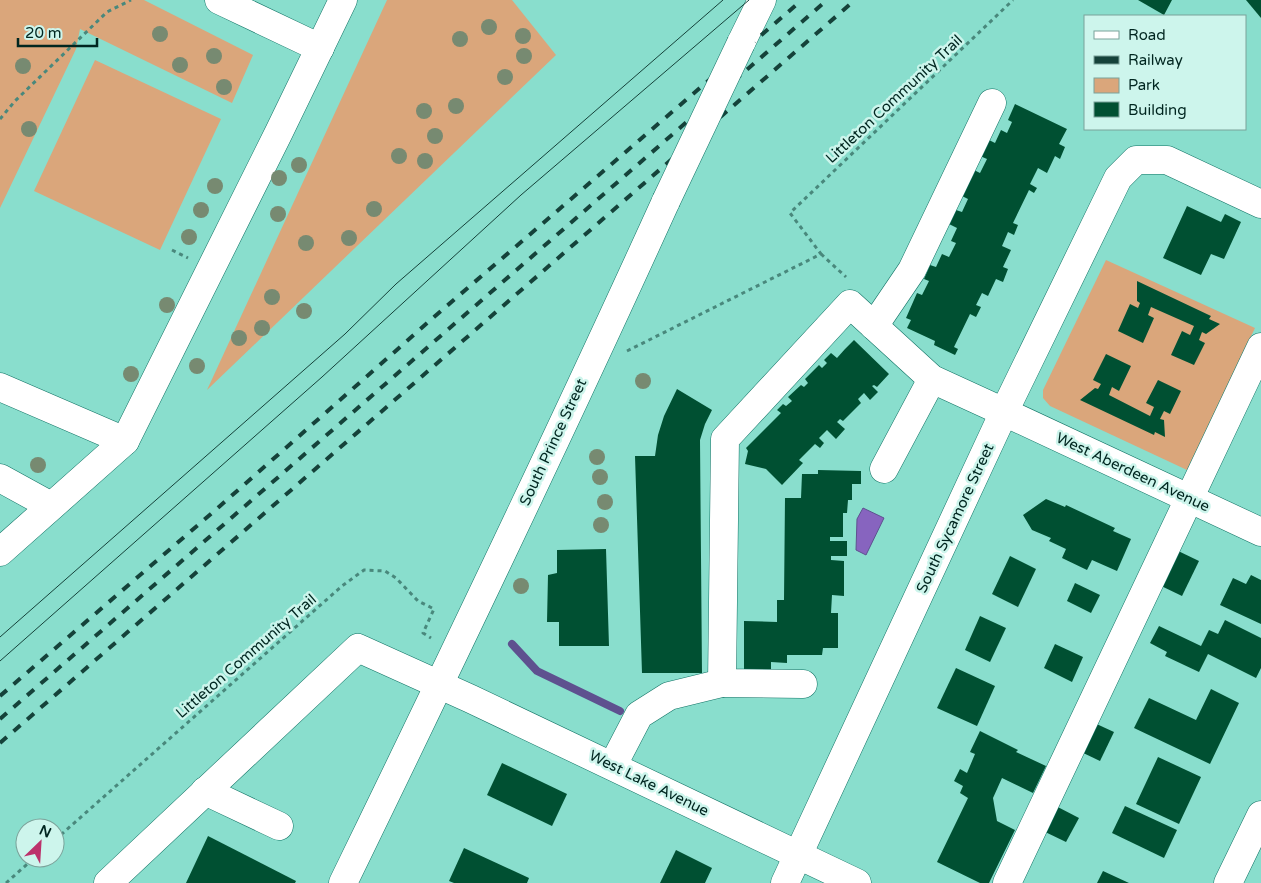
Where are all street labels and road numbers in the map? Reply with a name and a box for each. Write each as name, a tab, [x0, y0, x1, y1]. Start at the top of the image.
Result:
street label: Littleton Community Trail	[822, 31, 966, 167]
street label: South Prince Street	[516, 375, 590, 508]
street label: West Aberdeen Avenue	[1053, 428, 1213, 516]
street label: South Sycamore Street	[912, 440, 998, 596]
street label: Littleton Community Trail	[172, 590, 320, 722]
street label: West Lake Avenue	[586, 746, 712, 820]

